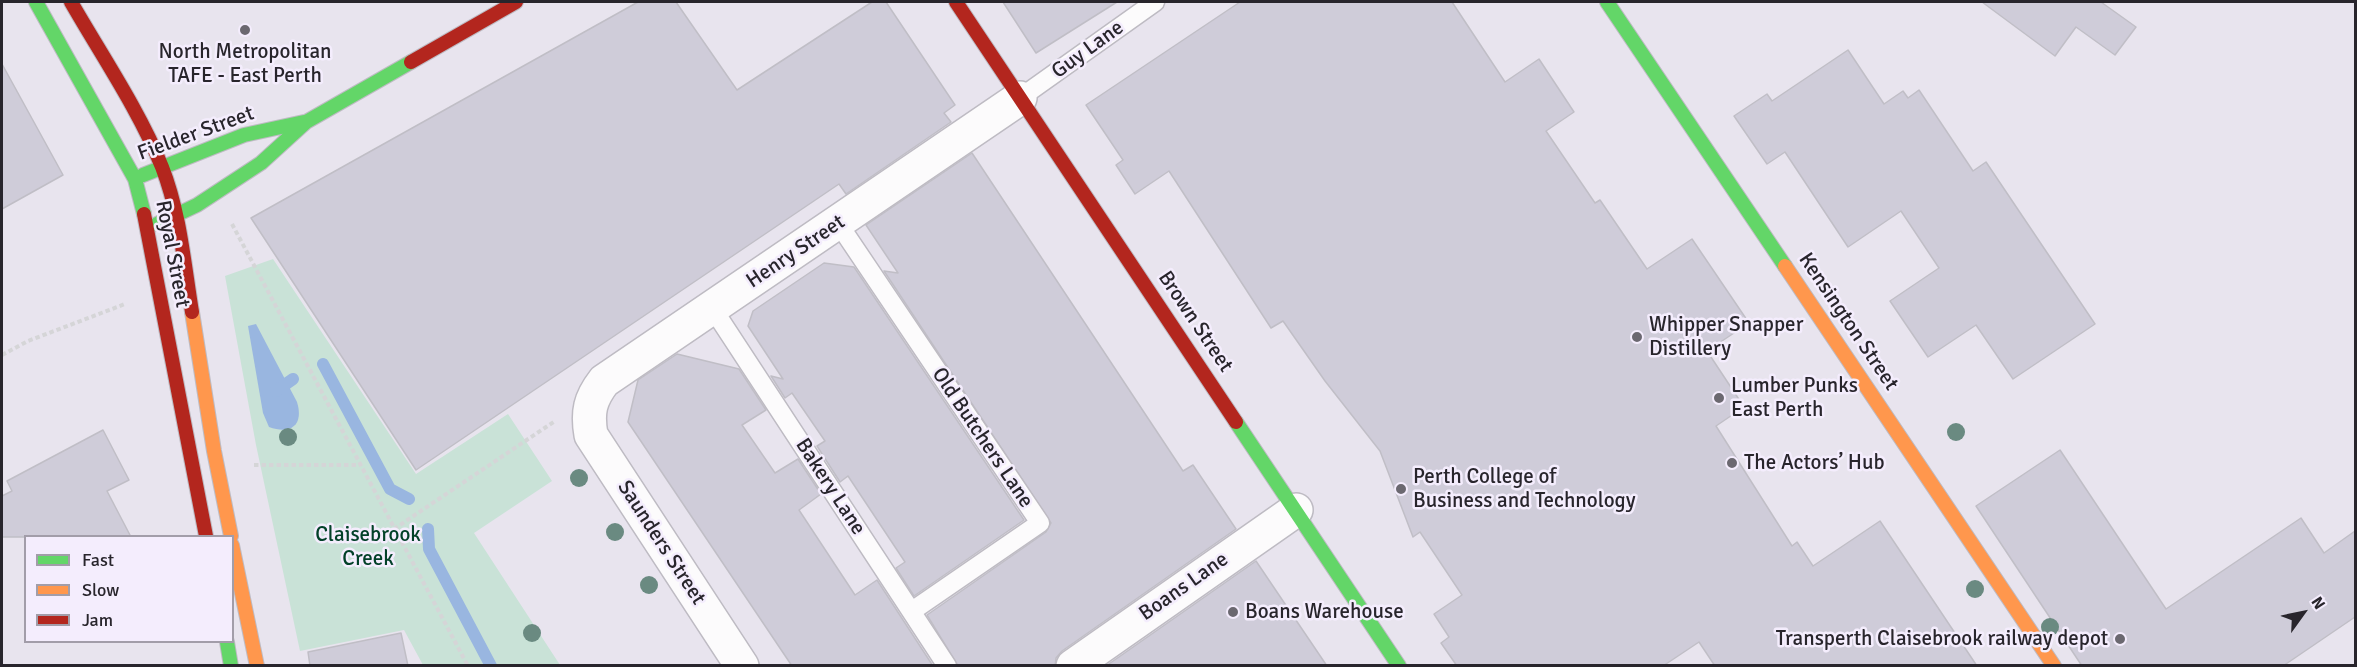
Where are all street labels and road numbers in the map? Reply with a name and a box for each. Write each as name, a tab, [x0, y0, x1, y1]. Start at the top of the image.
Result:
street label: Guy Lane	[1047, 15, 1129, 85]
street label: Fielder Street	[134, 101, 258, 167]
street label: Royal Street	[149, 198, 195, 310]
street label: Henry Street	[742, 210, 850, 294]
street label: Kensington Street	[1793, 248, 1903, 396]
street label: Brown Street	[1152, 267, 1238, 377]
street label: Old Butchers Lane	[926, 363, 1038, 513]
street label: Bakery Lane	[789, 434, 871, 540]
street label: Saunders Street	[611, 476, 711, 610]
street label: Boans Lane	[1135, 547, 1233, 627]

